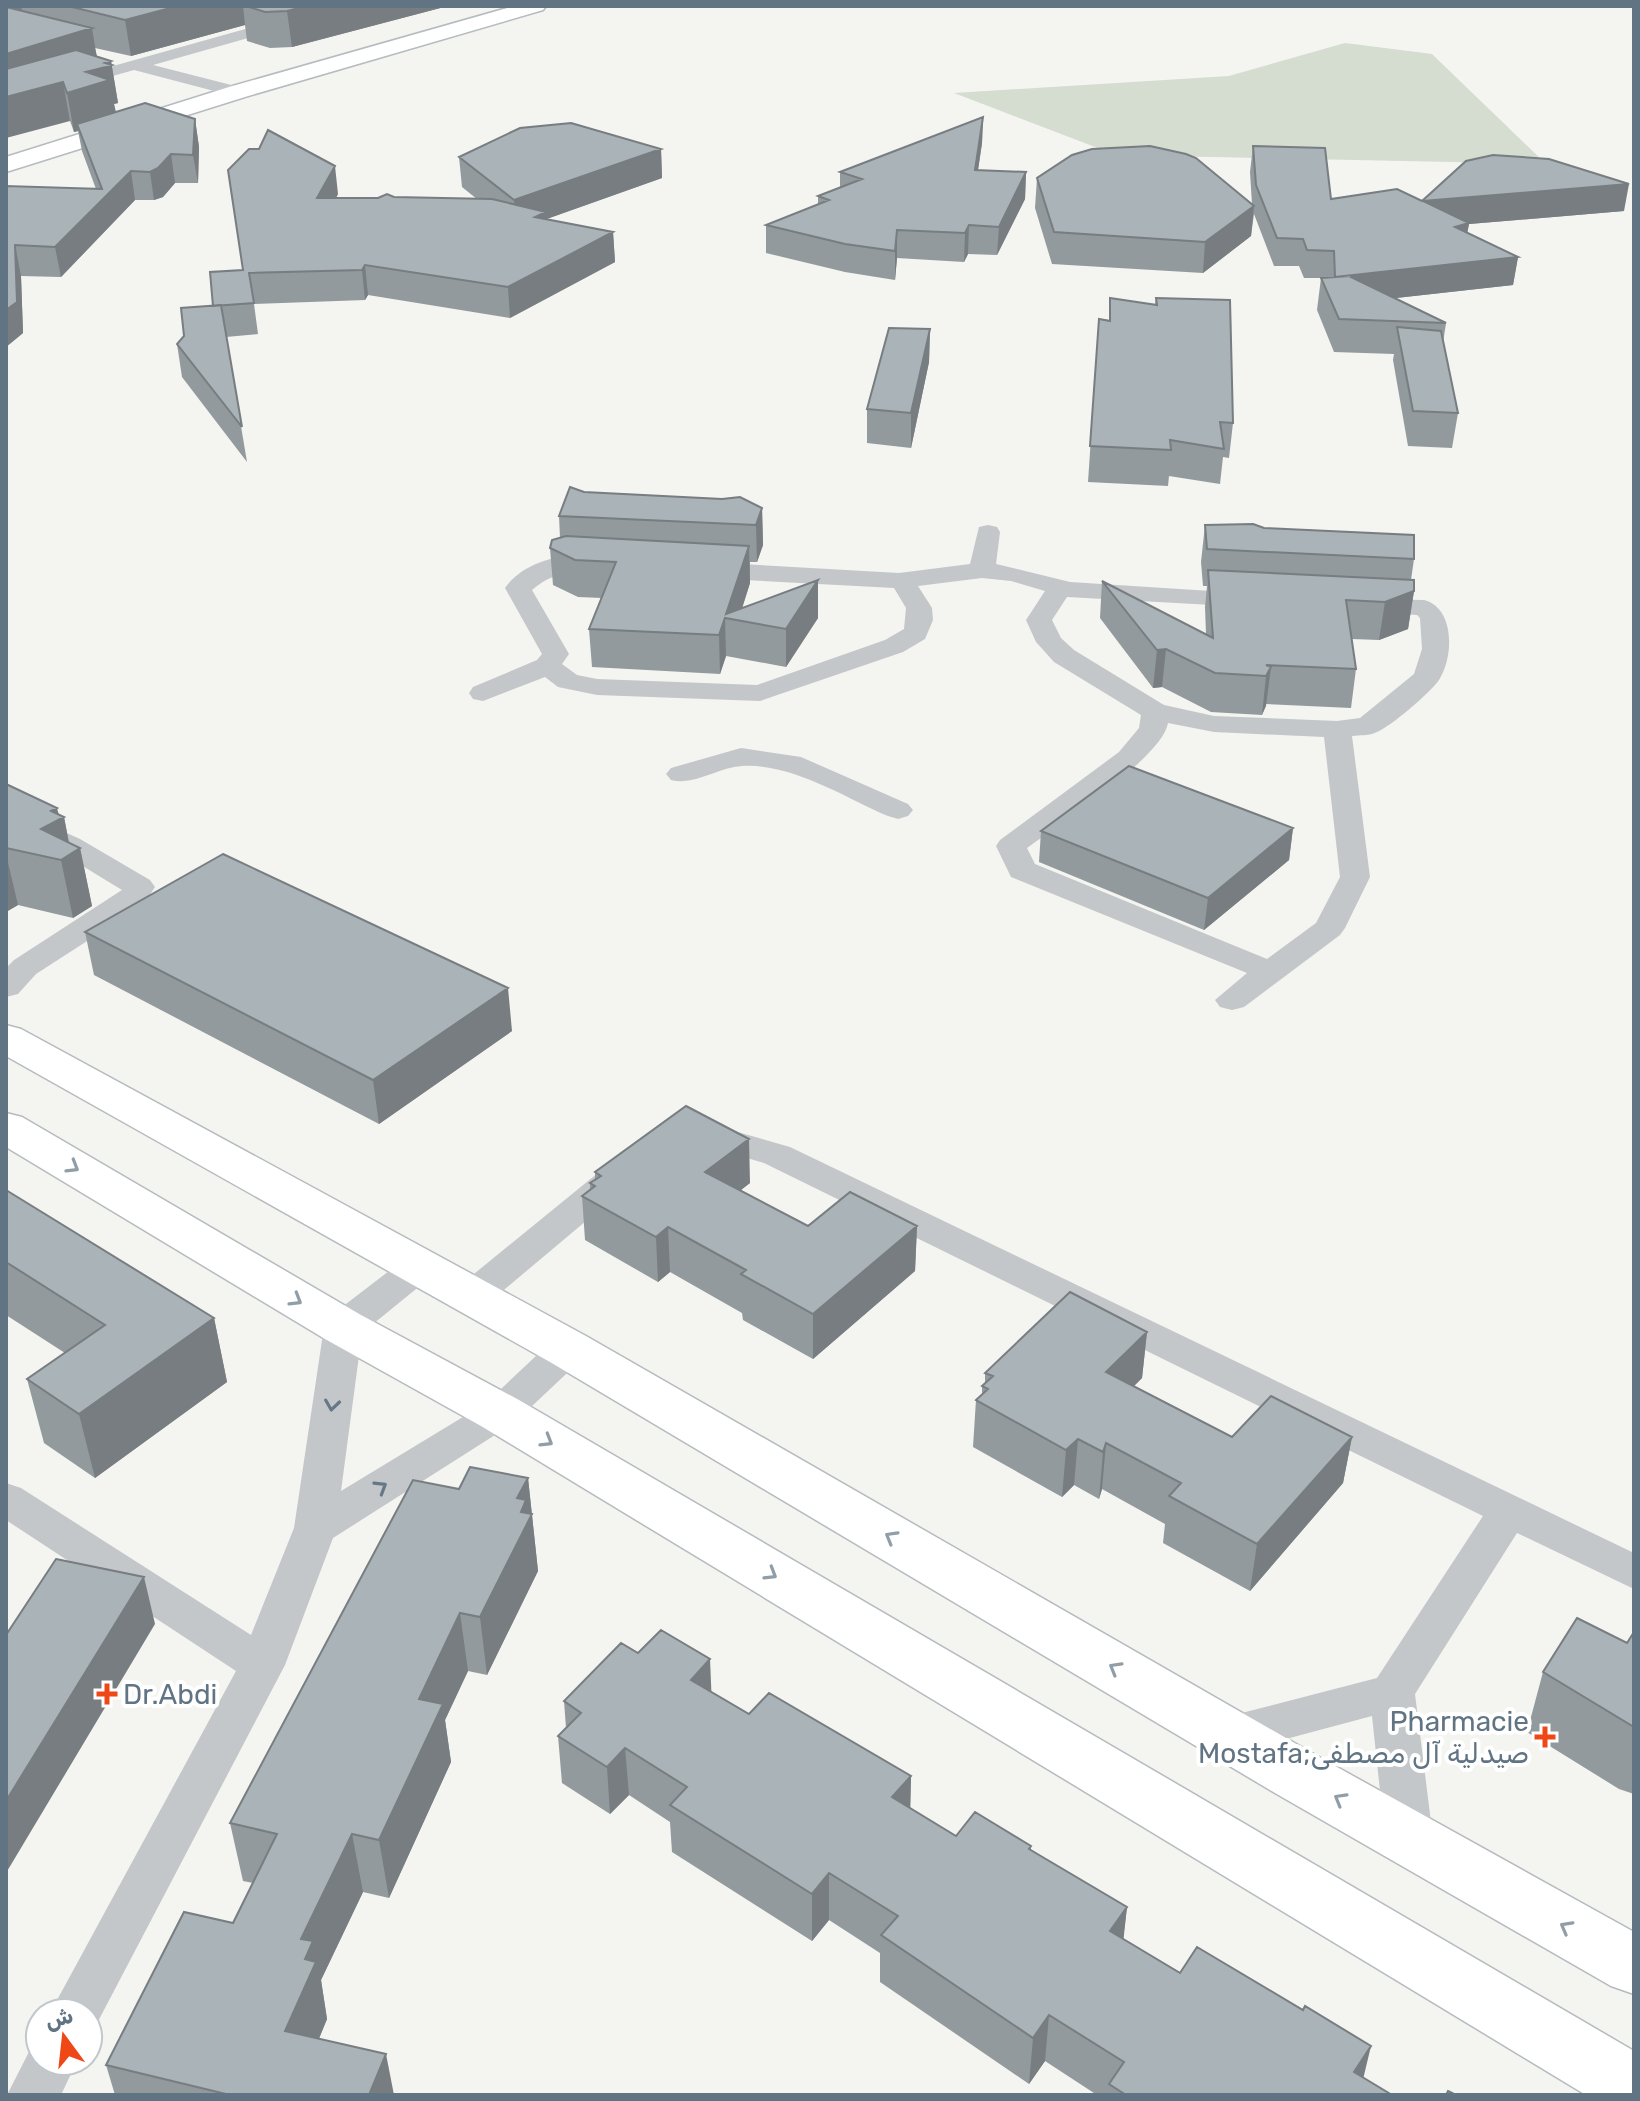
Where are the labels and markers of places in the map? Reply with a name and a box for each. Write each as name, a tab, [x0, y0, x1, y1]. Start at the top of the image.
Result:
place label: Dr.Abdi	[123, 1678, 217, 1711]
marker: Dr.Abdi	[98, 1685, 116, 1703]
place label: Pharmacie Mostafa;صيدلية آل مصطفى	[1198, 1705, 1529, 1770]
marker: Pharmacie Mostafa;صيدلية آل مصطفى	[1536, 1728, 1554, 1746]

